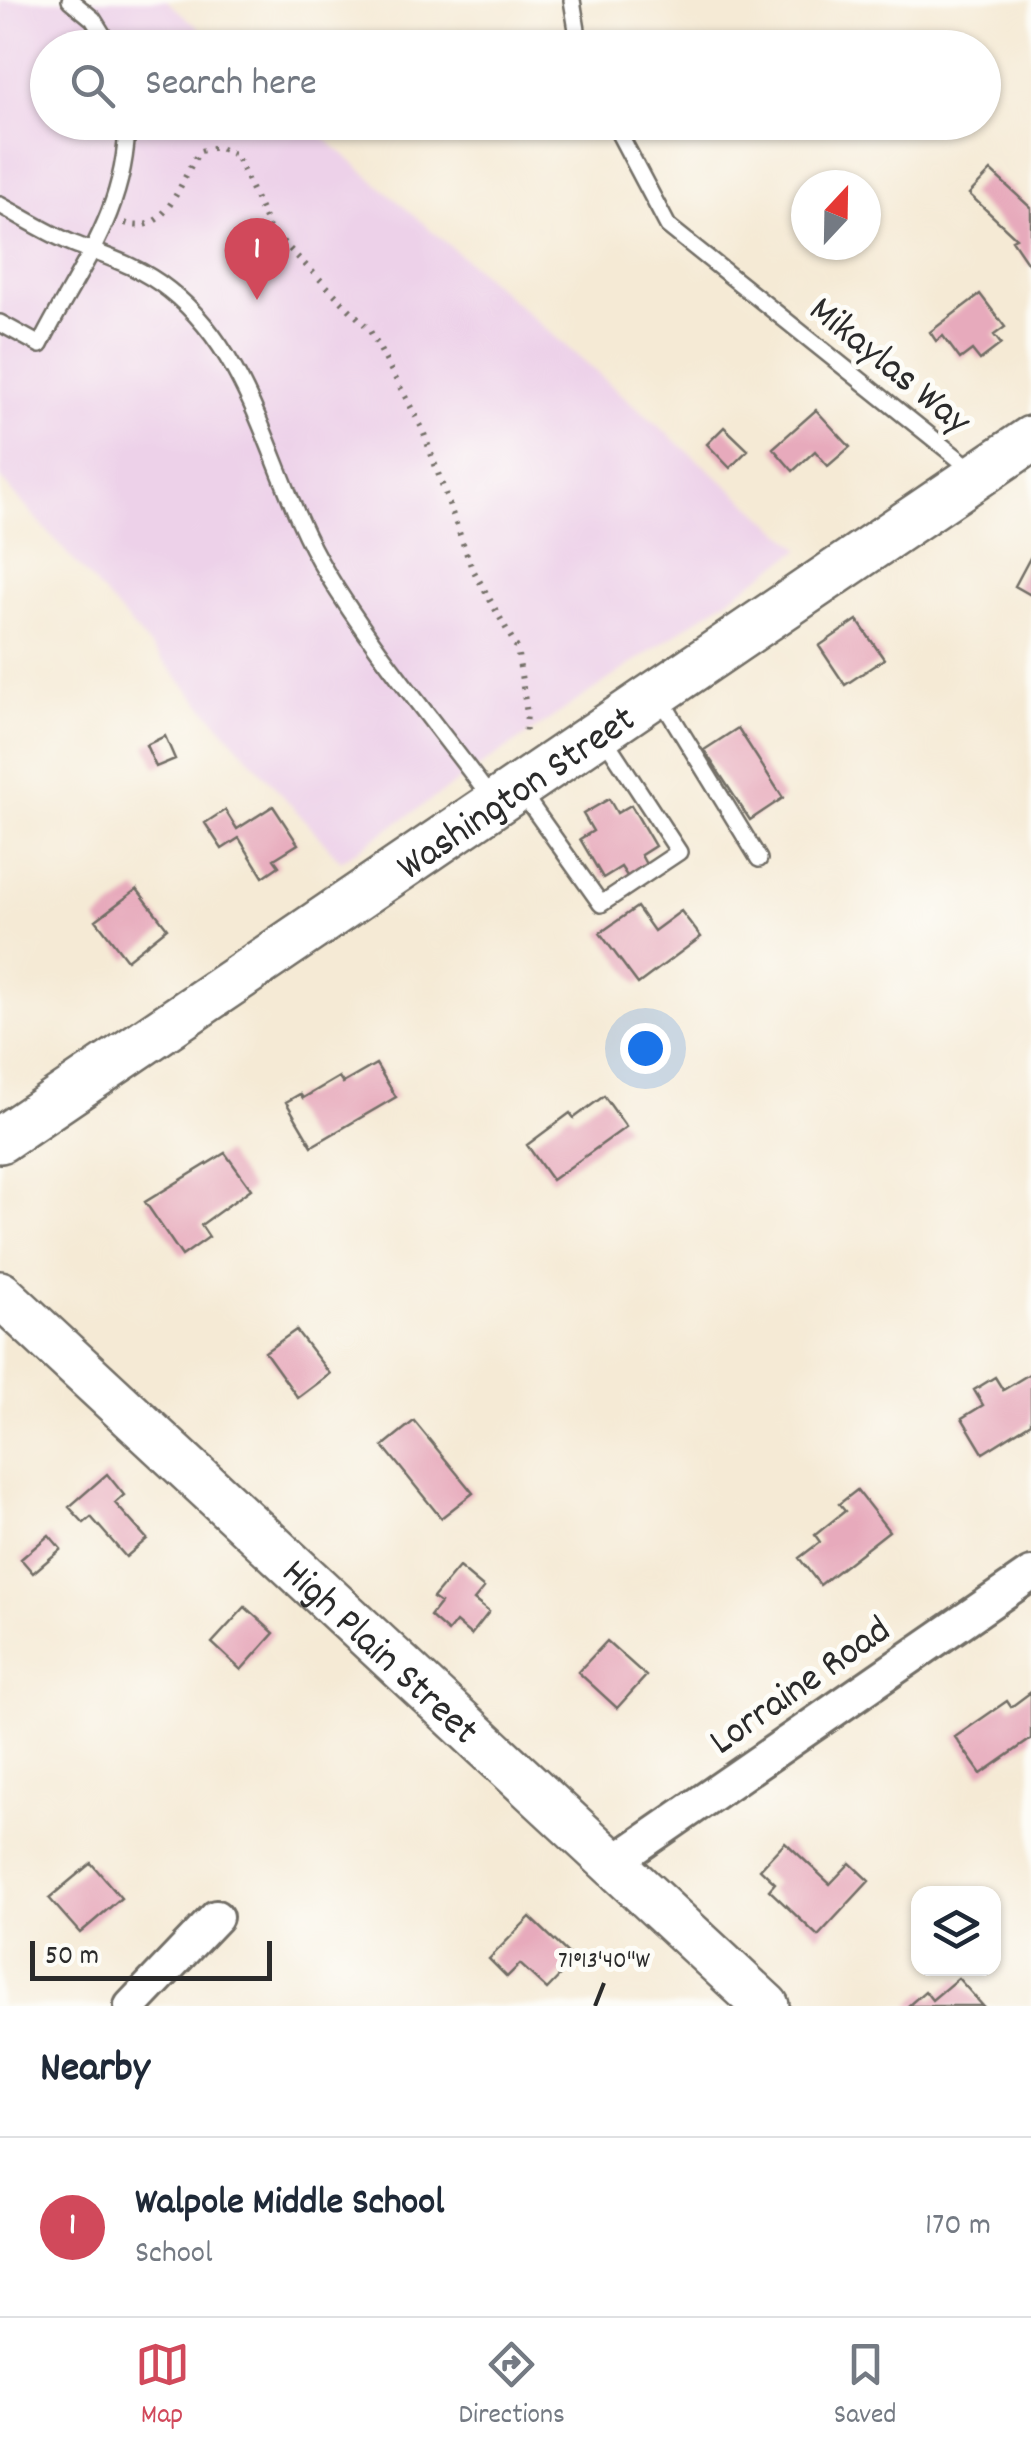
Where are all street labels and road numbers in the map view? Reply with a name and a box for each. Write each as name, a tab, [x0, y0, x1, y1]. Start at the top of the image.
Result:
street label: Mikaylas Way	[794, 285, 982, 452]
street label: Washington Street	[387, 694, 649, 897]
street label: High Plain Street	[266, 1548, 489, 1761]
street label: Lorraine Road	[699, 1605, 904, 1772]

